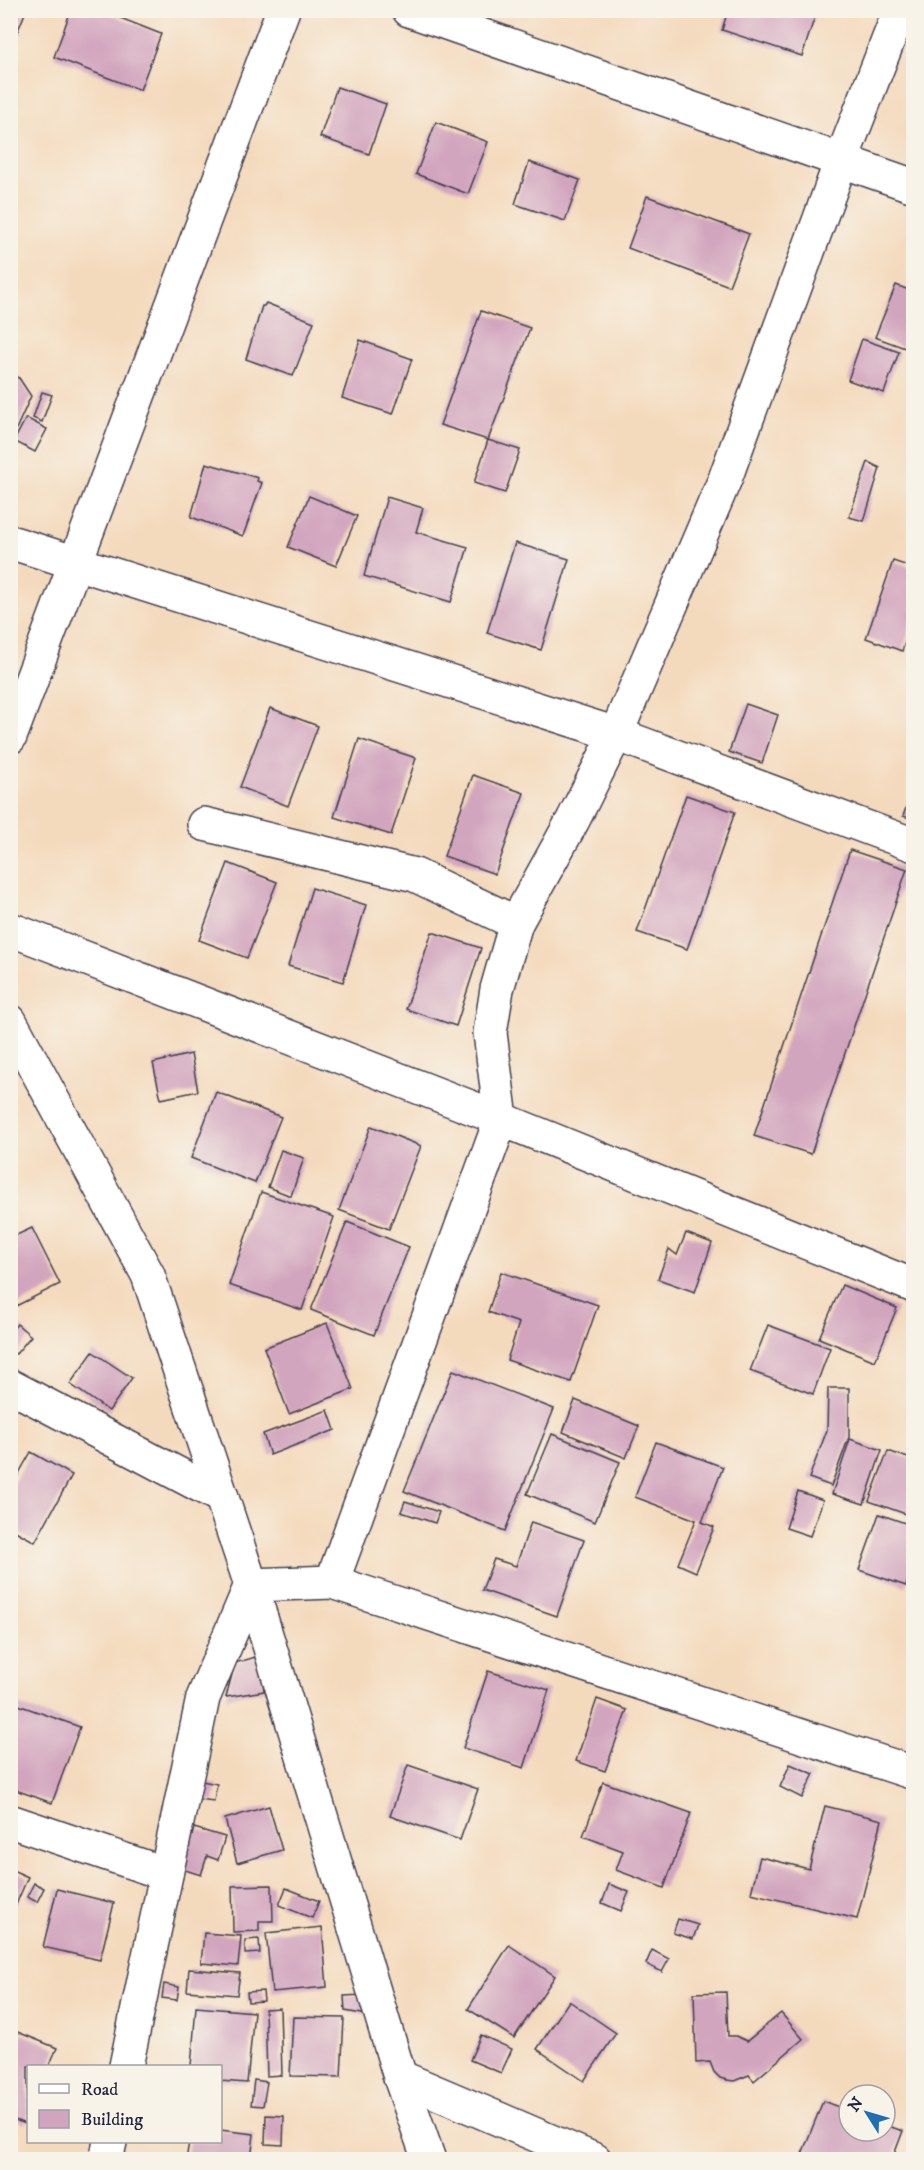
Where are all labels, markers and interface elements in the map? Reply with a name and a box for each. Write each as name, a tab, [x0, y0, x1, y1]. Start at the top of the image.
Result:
legend	[27, 2065, 222, 2143]
text: Road	[81, 2079, 118, 2101]
north arrow	[837, 2083, 897, 2143]
text: N	[844, 2093, 868, 2116]
text: Building	[81, 2109, 143, 2131]

